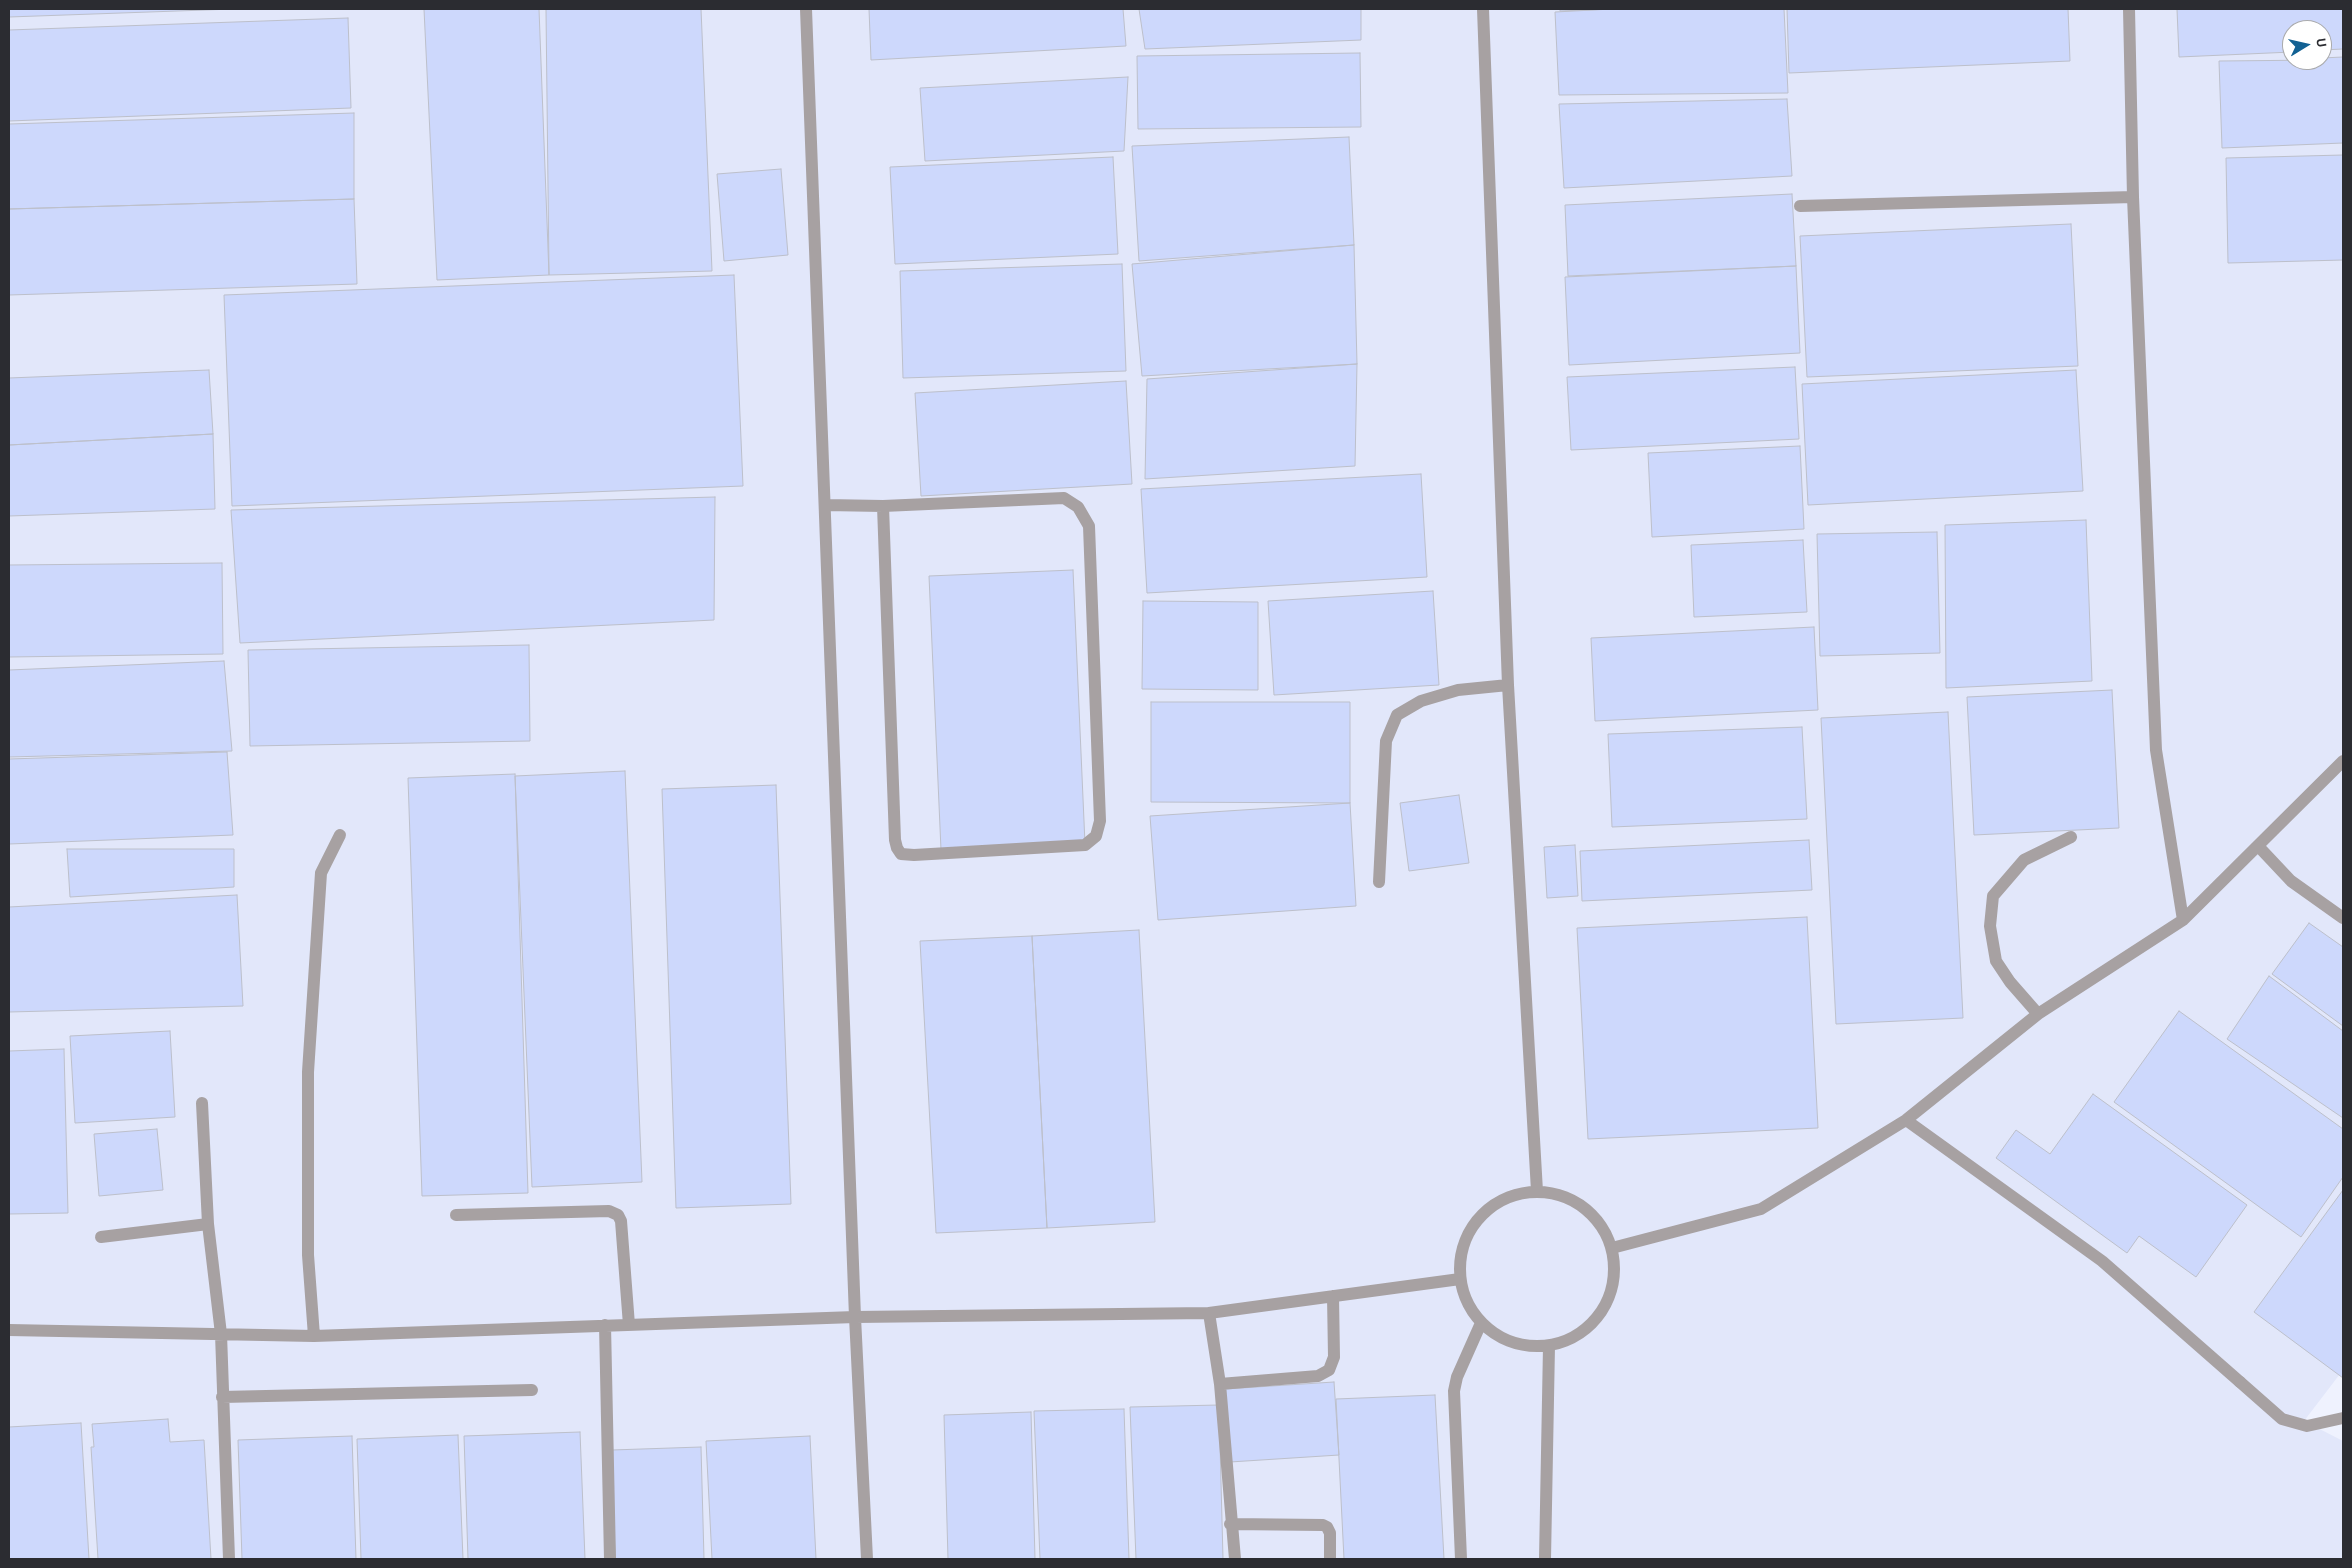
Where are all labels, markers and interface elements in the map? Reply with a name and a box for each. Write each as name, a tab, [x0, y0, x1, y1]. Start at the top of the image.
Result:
north arrow	[2282, 20, 2332, 70]
text: U	[2313, 37, 2328, 48]

